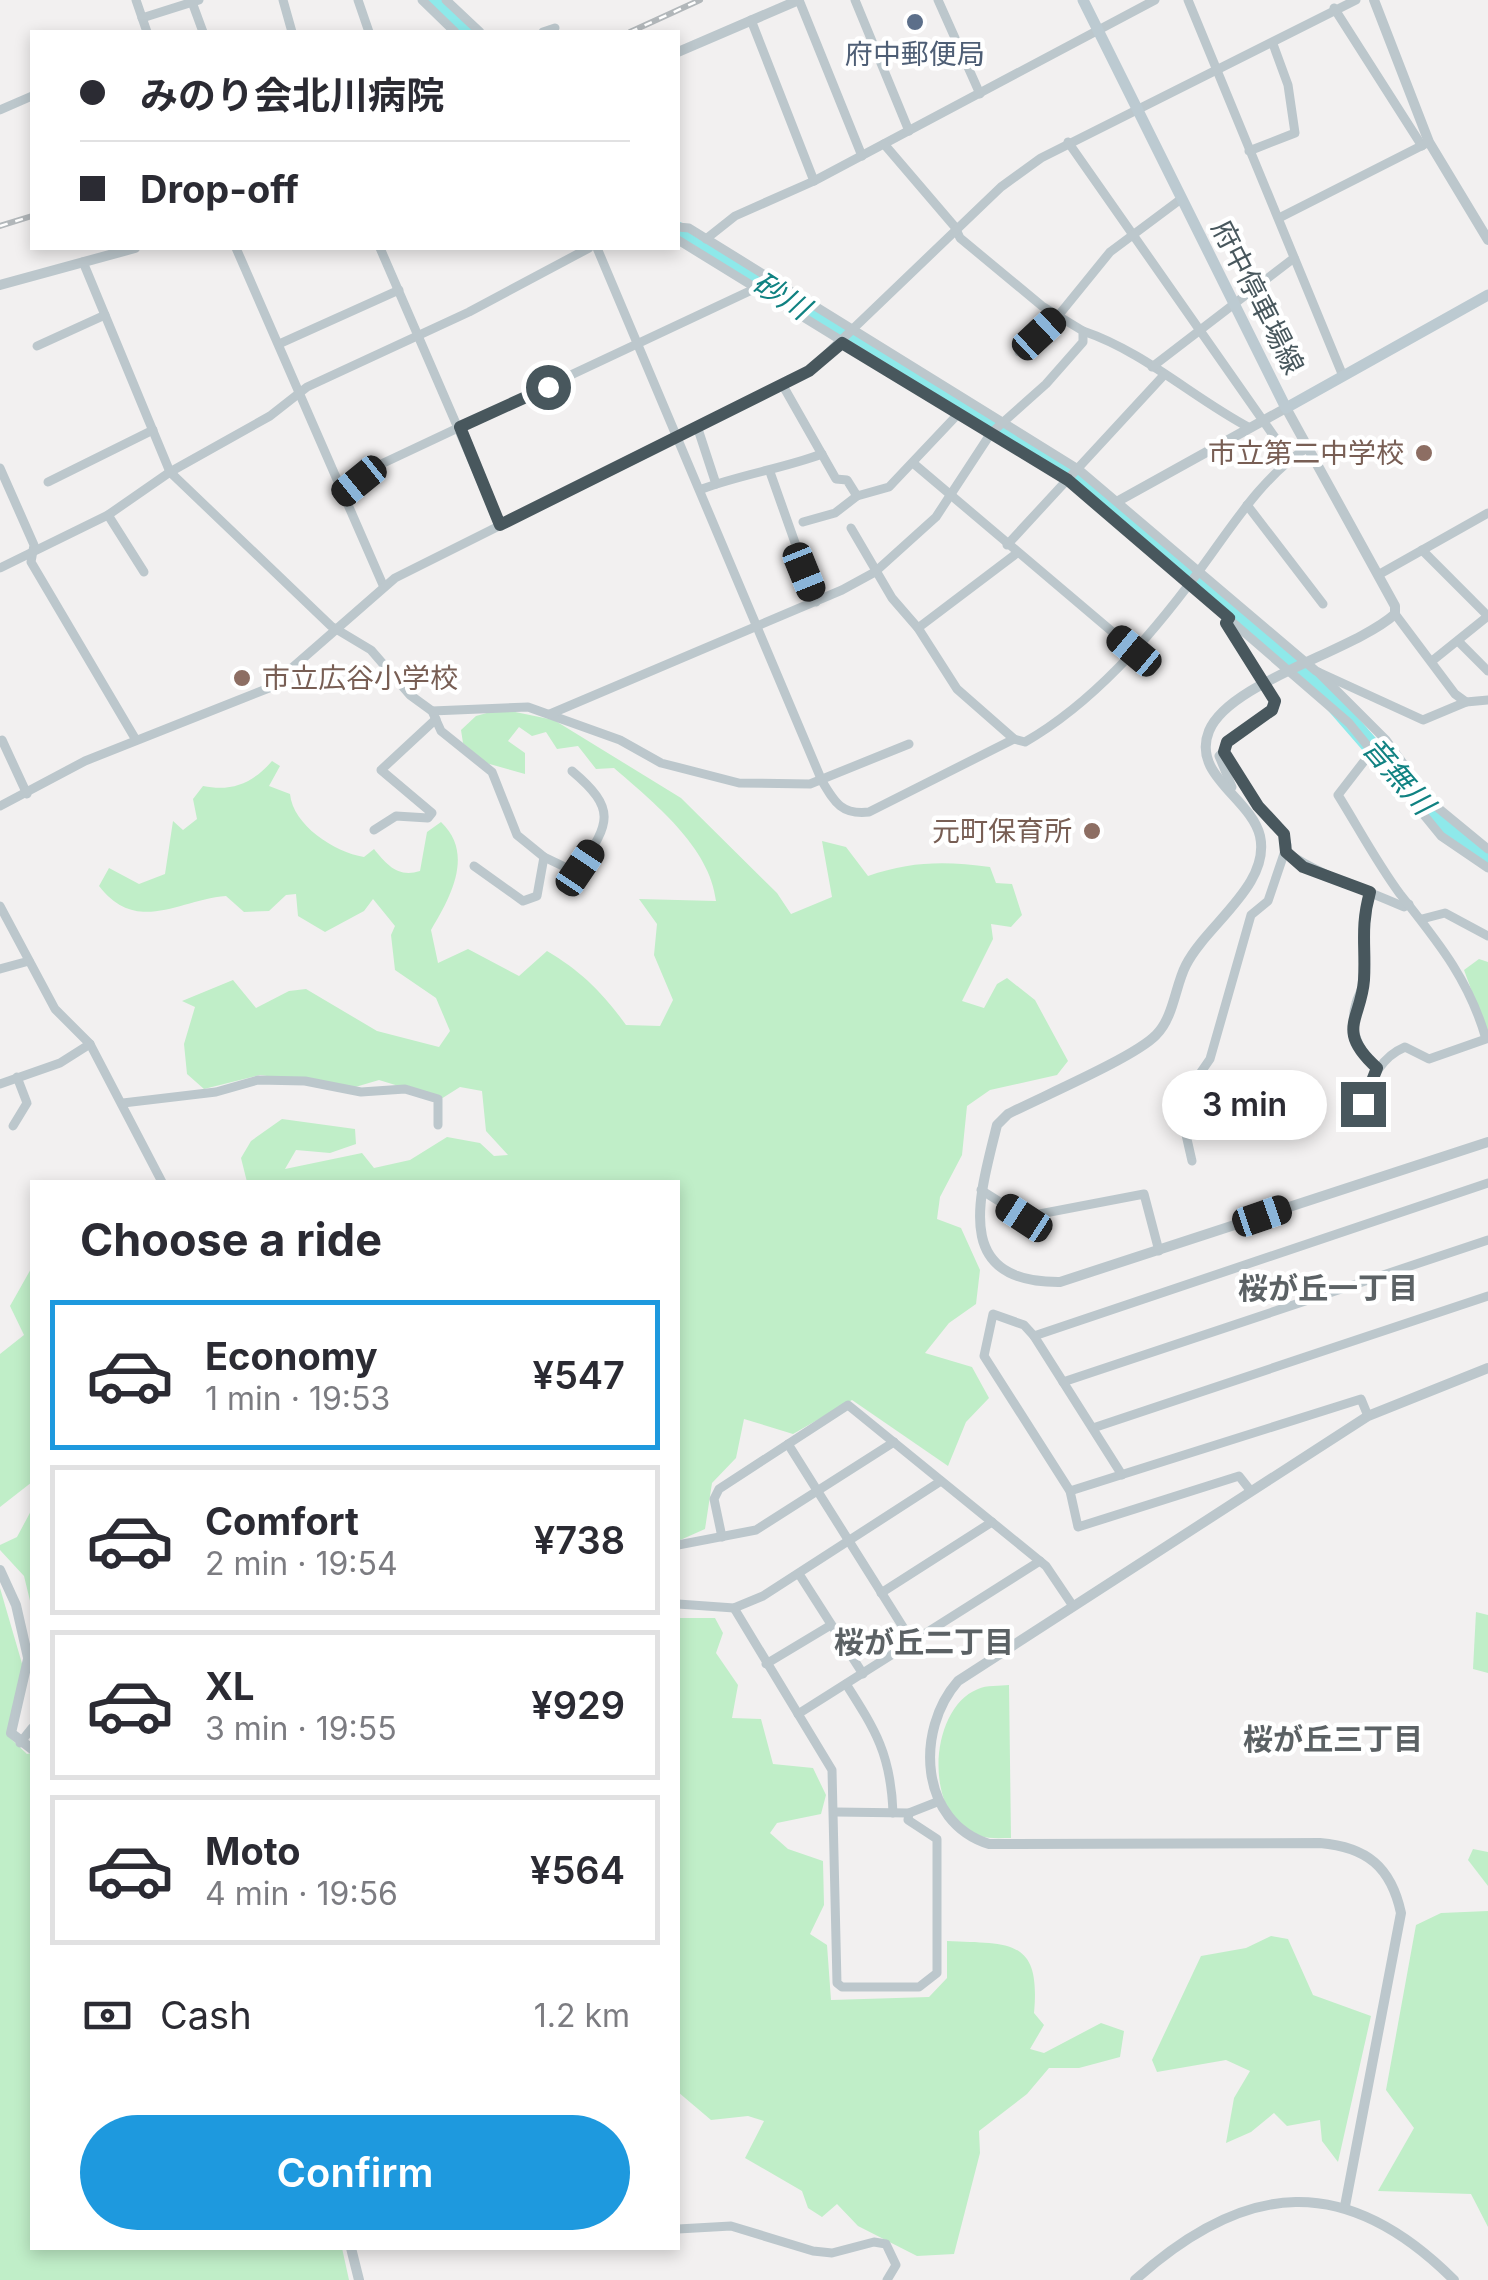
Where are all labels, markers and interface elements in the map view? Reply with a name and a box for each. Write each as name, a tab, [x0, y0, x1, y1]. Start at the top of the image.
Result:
marker: 府中郵便局	[904, 11, 926, 33]
place label: 府中郵便局	[845, 37, 985, 71]
text: みのり会北川病院	[140, 72, 444, 118]
text: Drop-off	[140, 166, 299, 212]
street label: 府中停車場線	[1205, 214, 1311, 380]
water label: 砂川	[747, 264, 819, 328]
car	[1007, 303, 1071, 365]
route start	[526, 365, 571, 410]
place label: 市立第二中学校	[1208, 436, 1404, 470]
marker: 市立第二中学校	[1413, 442, 1435, 464]
car	[326, 450, 392, 512]
car	[779, 539, 829, 605]
car	[1101, 620, 1167, 682]
place label: 市立広谷小学校	[262, 661, 458, 695]
marker: 市立広谷小学校	[231, 667, 253, 689]
water label: 音無川	[1356, 730, 1444, 823]
place label: 元町保育所	[932, 814, 1072, 848]
marker: 元町保育所	[1081, 820, 1103, 842]
car	[551, 835, 609, 901]
callout: 3 min	[1163, 1069, 1328, 1139]
route end	[1341, 1082, 1386, 1127]
text: 3 min	[1202, 1085, 1287, 1124]
car	[991, 1189, 1057, 1247]
car	[1229, 1192, 1295, 1240]
text: Choose a ride	[80, 1212, 382, 1267]
district label: 桜が丘一丁目	[1238, 1270, 1418, 1306]
icon: car	[85, 1330, 175, 1420]
text: Economy	[205, 1333, 378, 1379]
text: ¥547	[532, 1352, 625, 1398]
text: 1 min · 19:53	[205, 1379, 390, 1418]
icon: car	[85, 1495, 175, 1585]
text: Comfort	[205, 1498, 359, 1544]
text: ¥738	[534, 1517, 625, 1563]
text: 2 min · 19:54	[205, 1544, 398, 1583]
district label: 桜が丘二丁目	[834, 1624, 1014, 1660]
icon: car	[85, 1660, 175, 1750]
text: XL	[205, 1663, 255, 1709]
text: ¥929	[531, 1682, 625, 1728]
text: 3 min · 19:55	[205, 1709, 397, 1748]
district label: 桜が丘三丁目	[1243, 1721, 1423, 1757]
icon: car	[85, 1825, 175, 1915]
text: Moto	[205, 1828, 301, 1874]
text: ¥564	[530, 1847, 625, 1893]
text: 4 min · 19:56	[205, 1874, 398, 1913]
icon: cash	[80, 1988, 135, 2043]
text: Cash	[160, 1992, 252, 2038]
text: 1.2 km	[534, 1996, 630, 2035]
button: Confirm	[80, 2115, 630, 2230]

